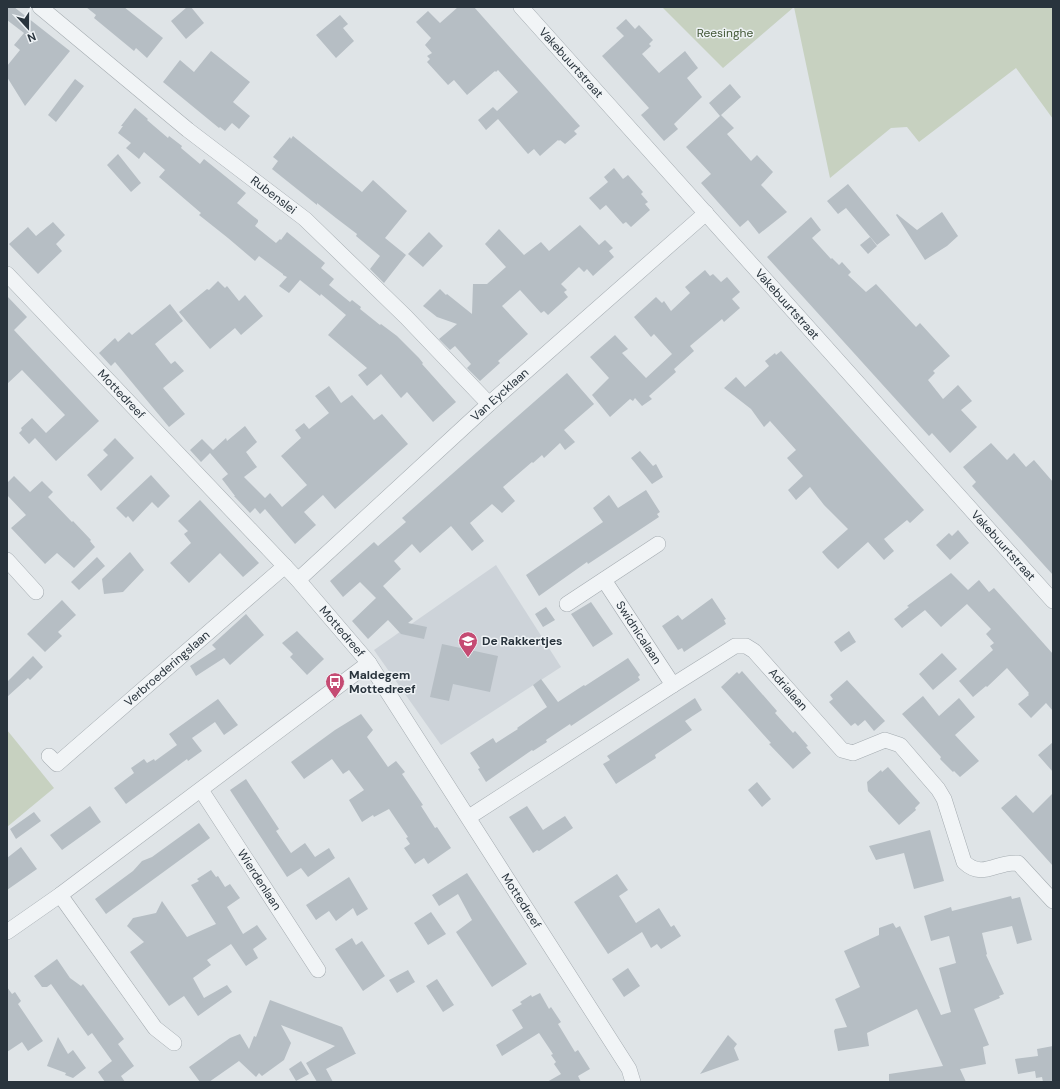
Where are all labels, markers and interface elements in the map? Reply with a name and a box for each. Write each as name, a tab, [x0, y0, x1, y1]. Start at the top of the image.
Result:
north arrow	[8, 8, 48, 48]
street label: Vakebuurtstraat	[535, 24, 607, 102]
park label: Reesinghe	[697, 25, 753, 41]
text: N	[25, 29, 38, 45]
street label: Rubenslei	[247, 172, 300, 218]
street label: Vakebuurtstraat	[751, 266, 823, 343]
street label: Van Eycklaan	[467, 365, 532, 425]
street label: Mottedreef	[94, 366, 149, 422]
street label: Vakebuurtstraat	[968, 507, 1039, 584]
street label: Swidnicalaan	[612, 598, 665, 667]
street label: Mottedreef	[316, 602, 368, 660]
street label: Verbroederingslaan	[121, 627, 213, 710]
school or university icon: De Rakkertjes	[457, 630, 479, 658]
place label: De Rakkertjes	[482, 633, 563, 649]
street label: Adrialaan	[765, 665, 811, 714]
place label: Maldegem Mottedreef	[349, 667, 416, 697]
bus stop icon: Maldegem Mottedreef	[324, 671, 346, 699]
street label: Wierdenlaan	[234, 846, 285, 913]
street label: Mottedreef	[498, 870, 545, 932]

